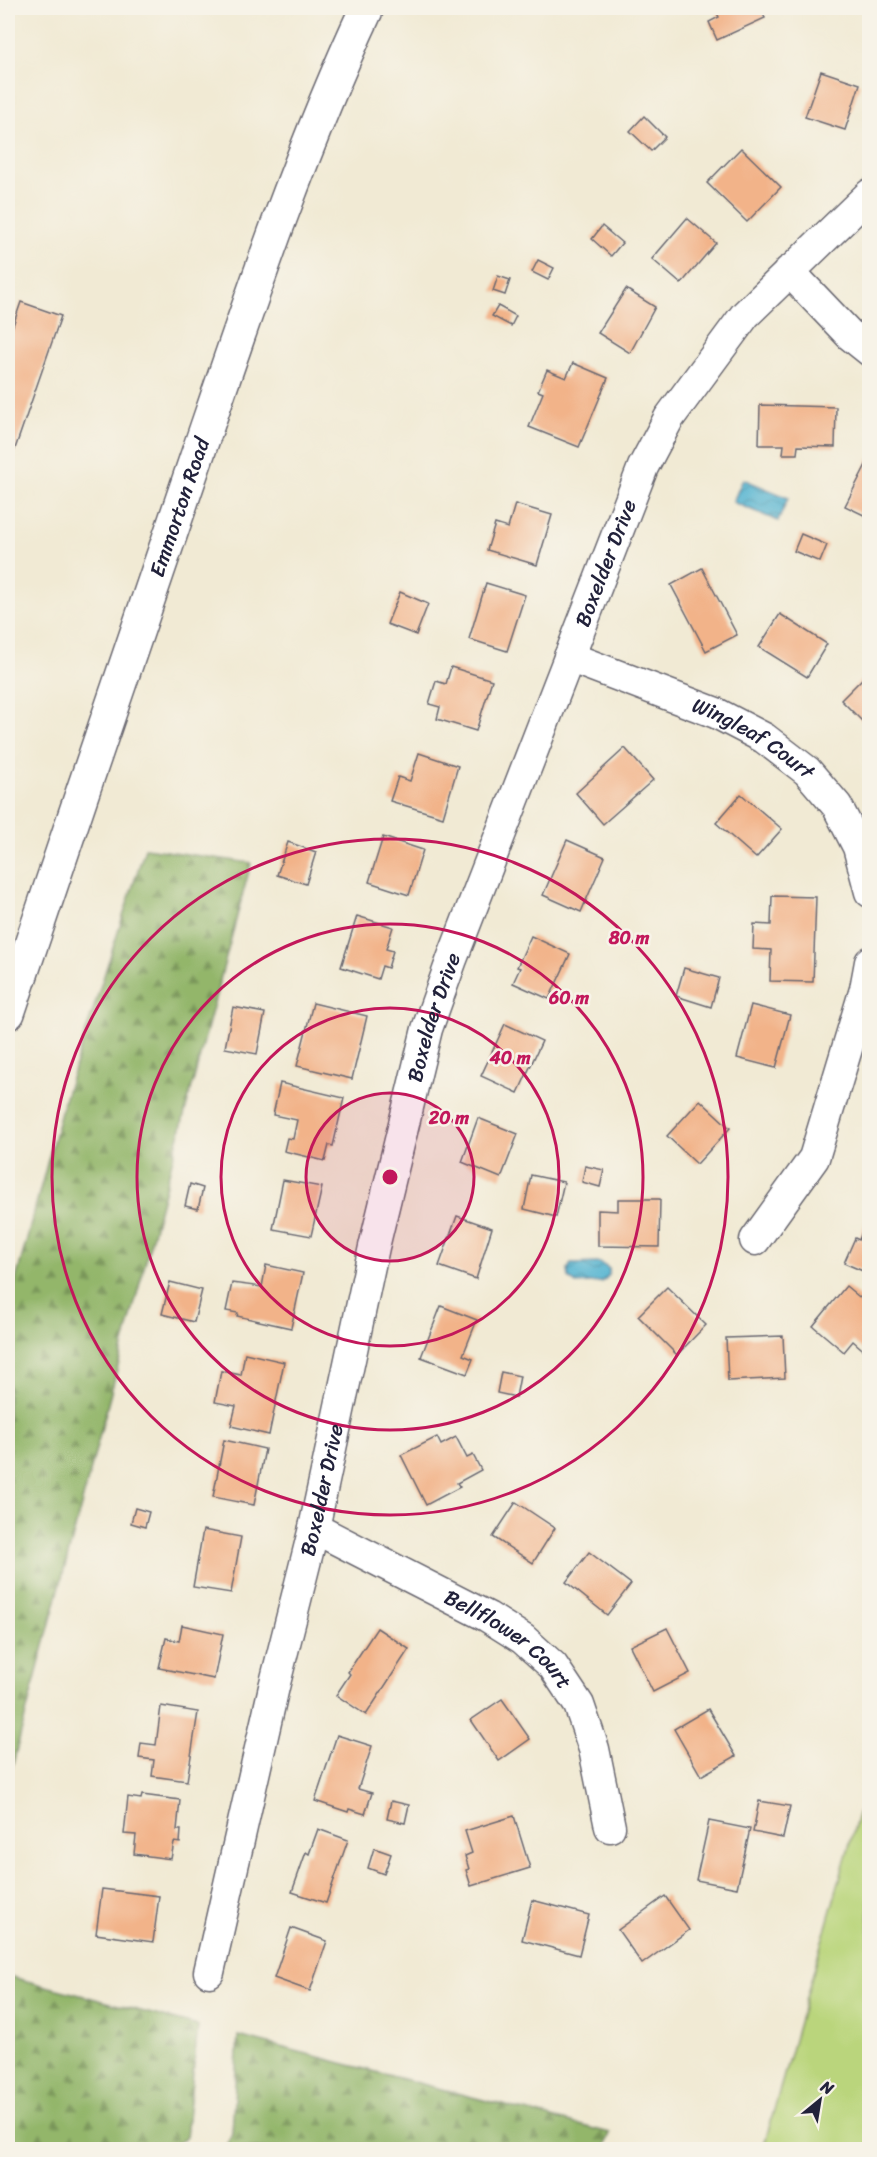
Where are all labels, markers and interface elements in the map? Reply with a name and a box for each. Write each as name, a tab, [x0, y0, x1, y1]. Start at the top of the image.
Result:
street label: Emmorton Road	[138, 431, 221, 582]
street label: Boxelder Drive	[564, 493, 648, 633]
street label: Wingleaf Court	[686, 687, 826, 789]
text: 80 m	[608, 922, 650, 954]
street label: Boxelder Drive	[396, 946, 472, 1086]
text: 60 m	[548, 982, 589, 1014]
text: 40 m	[488, 1042, 531, 1074]
text: 20 m	[428, 1102, 469, 1134]
centre of rings	[380, 1167, 400, 1187]
street label: Boxelder Drive	[289, 1420, 355, 1560]
street label: Bellflower Court	[437, 1579, 582, 1697]
north arrow	[790, 2070, 850, 2130]
text: N	[814, 2072, 840, 2103]

